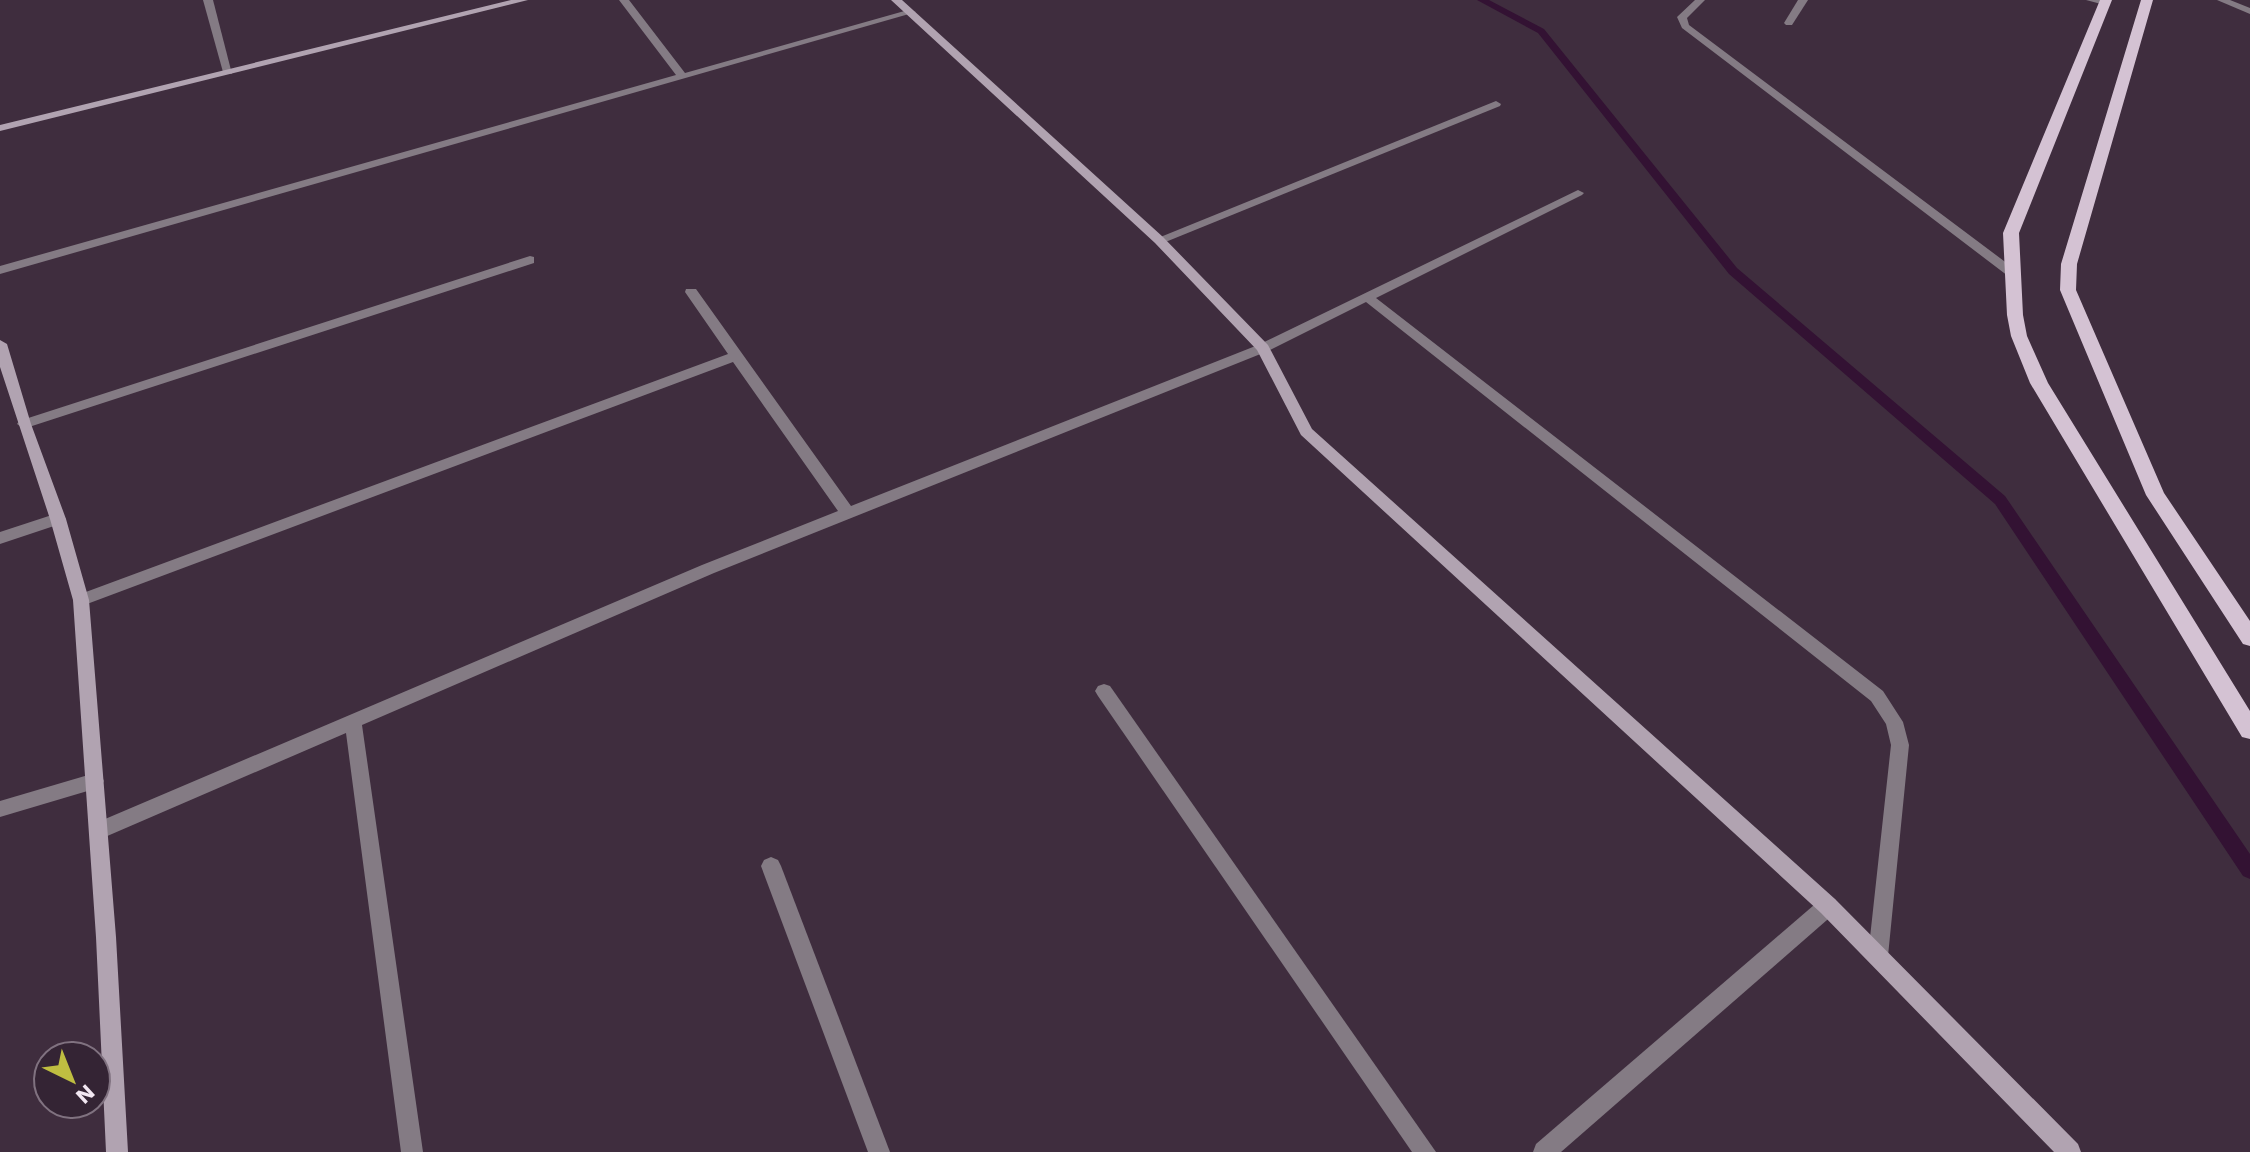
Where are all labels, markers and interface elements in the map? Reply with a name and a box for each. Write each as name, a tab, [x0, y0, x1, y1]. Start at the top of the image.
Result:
north arrow	[32, 1040, 112, 1120]
text: N	[71, 1080, 100, 1109]

